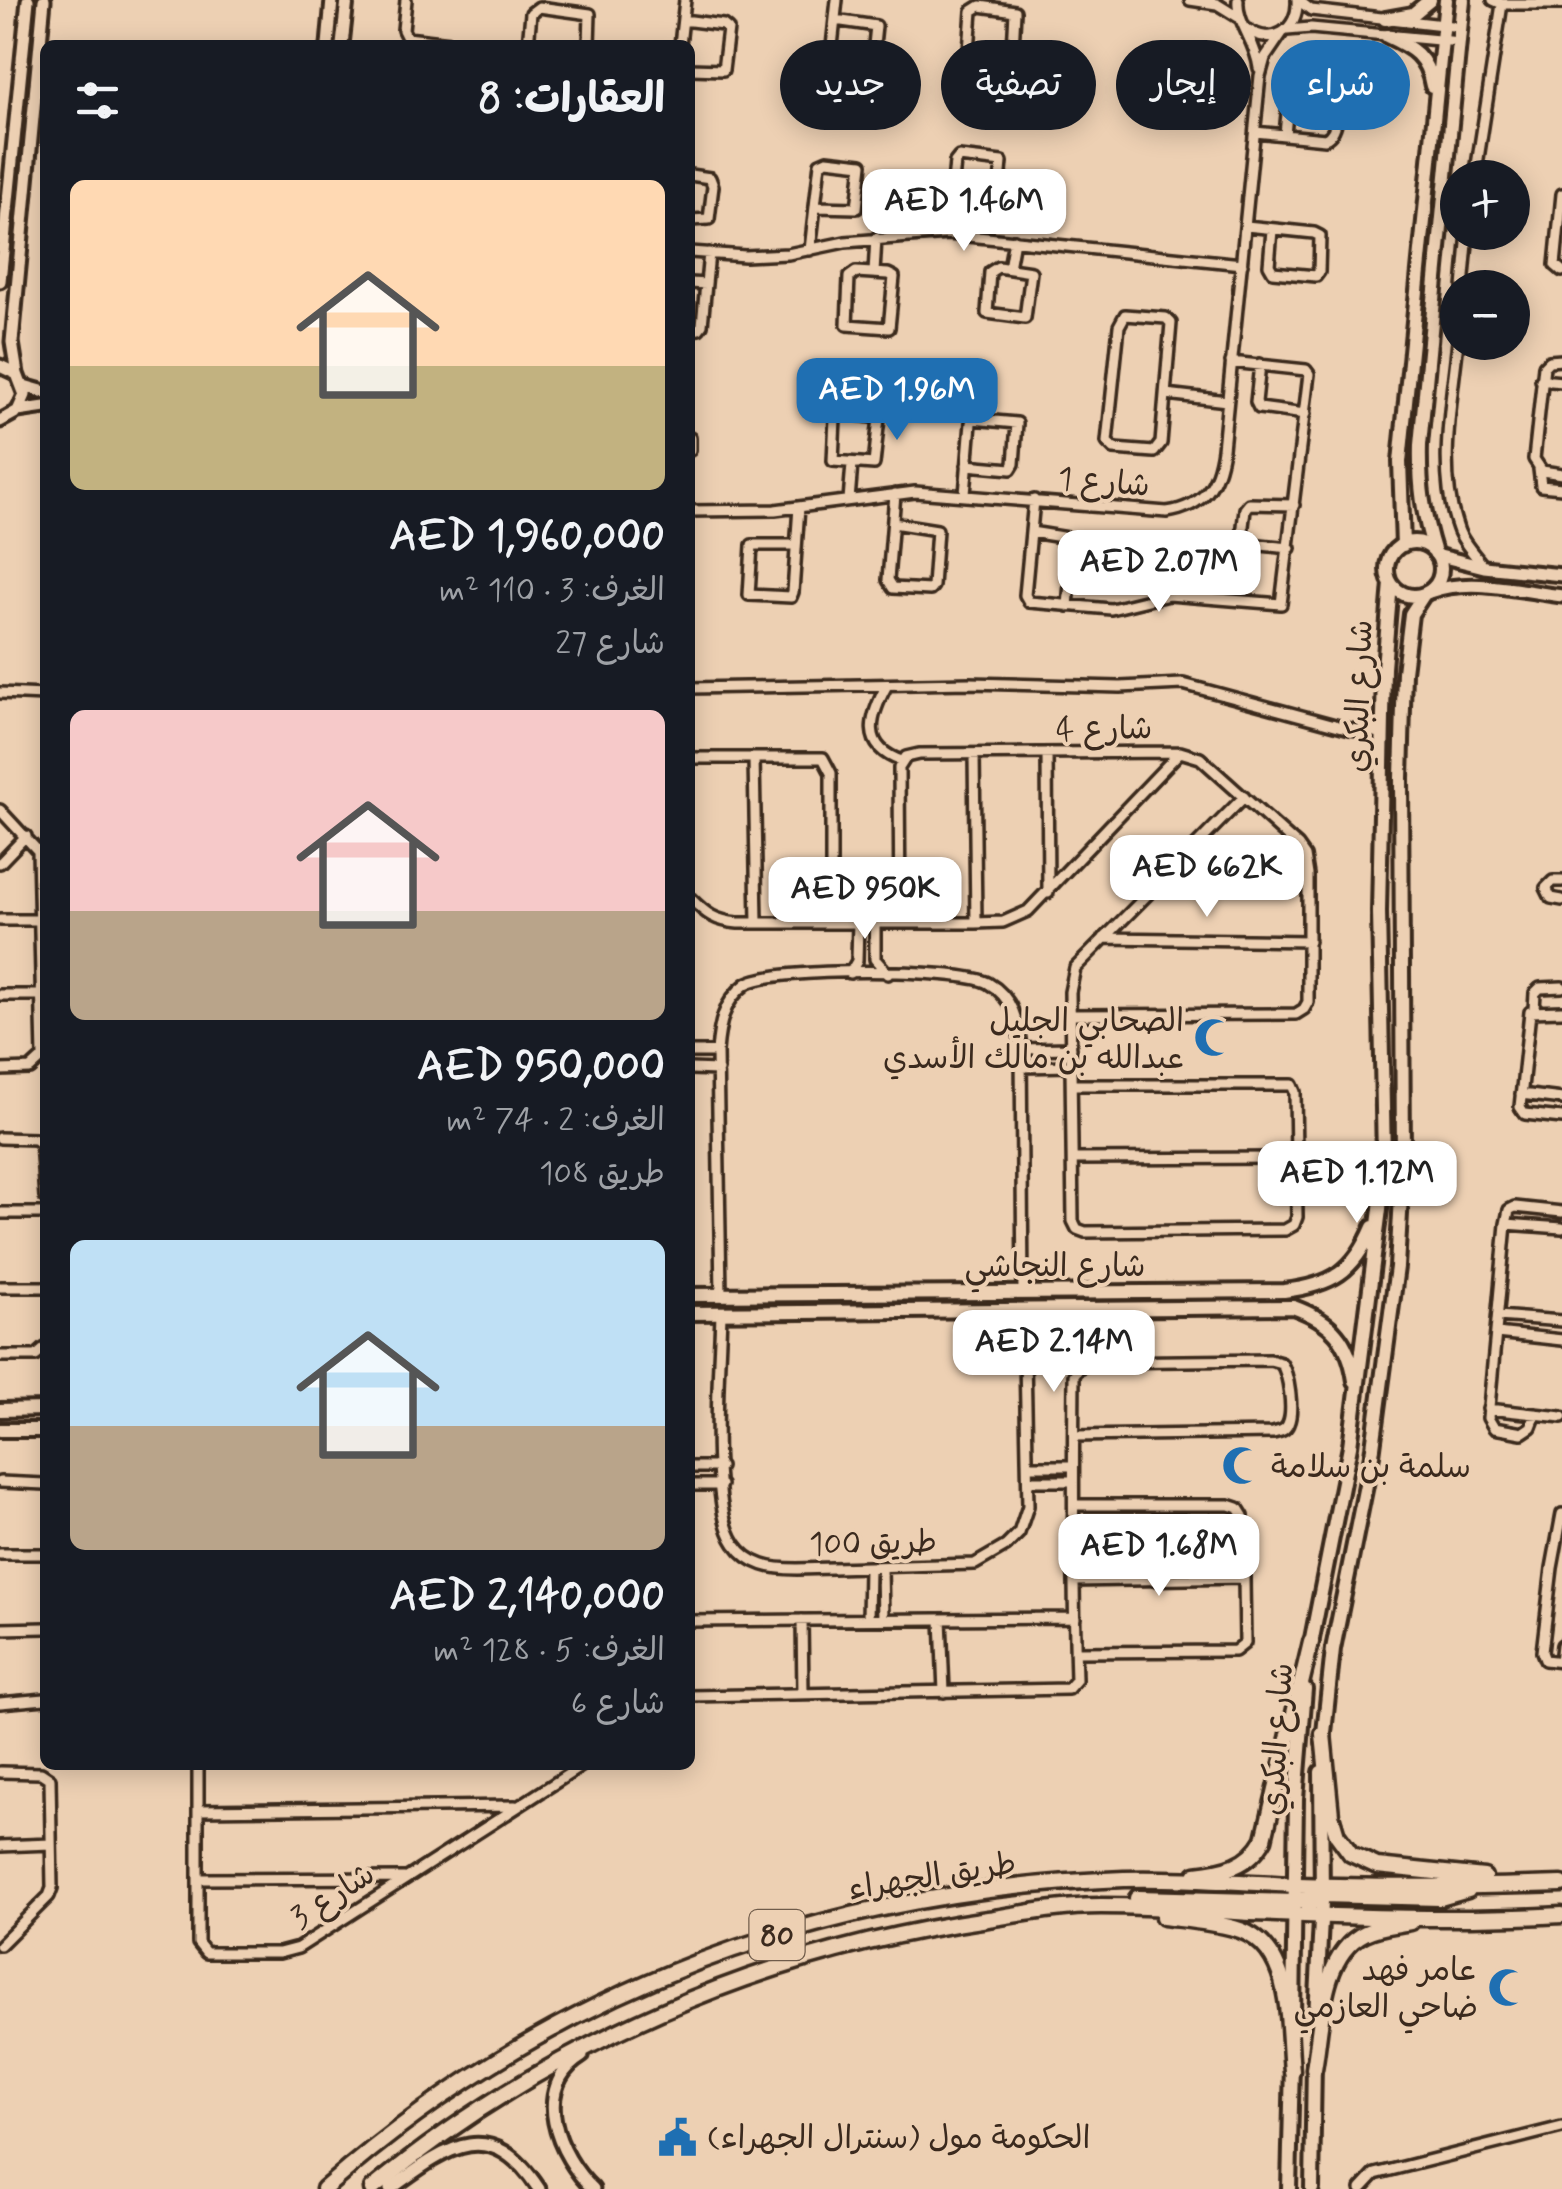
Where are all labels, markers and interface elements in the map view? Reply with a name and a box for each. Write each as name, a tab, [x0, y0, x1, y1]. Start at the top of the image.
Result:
chip: جديد	[780, 40, 921, 130]
chip: تصفية	[941, 40, 1096, 130]
chip: إيجار	[1116, 40, 1251, 130]
chip: شراء	[1271, 40, 1410, 130]
icon: filters	[70, 73, 125, 128]
text: العقارات: 8	[478, 73, 665, 128]
map controls	[1440, 160, 1530, 360]
button: +	[1440, 160, 1530, 250]
pin: AED 1.46M	[850, 169, 1078, 254]
text: AED 1.46M	[884, 180, 1044, 222]
icon: home	[278, 245, 458, 425]
button: −	[1440, 270, 1530, 360]
pin: AED 1.96M	[783, 358, 1011, 443]
text: AED 1.96M	[819, 369, 975, 411]
street label: شارع 1	[1056, 458, 1152, 508]
text: AED 1,960,000	[389, 510, 665, 565]
pin: AED 2.07M	[1045, 530, 1273, 615]
text: AED 2.07M	[1080, 541, 1238, 583]
text: الغرف: 3 · 110 m²	[439, 570, 665, 612]
street label: شارع البكري	[1336, 619, 1384, 773]
text: شارع 27	[555, 623, 665, 665]
street label: شارع 4	[1055, 708, 1153, 752]
icon: home	[278, 775, 458, 955]
pin: AED 662K	[1104, 835, 1310, 920]
text: AED 662K	[1132, 846, 1282, 888]
pin: AED 950K	[762, 857, 968, 942]
text: AED 950K	[791, 868, 939, 910]
place label: الصحابي الجليل عبدالله بن مالك الأسدي	[883, 1001, 1184, 1080]
mosque icon: الصحابي الجليل عبدالله بن مالك الأسدي	[1193, 1017, 1235, 1059]
text: AED 950,000	[417, 1040, 665, 1095]
text: الغرف: 2 · 74 m²	[447, 1100, 665, 1142]
pin: AED 1.12M	[1243, 1141, 1471, 1226]
text: AED 1.12M	[1280, 1152, 1434, 1194]
text: طريق 108	[539, 1153, 665, 1195]
street label: شارع النجاشي	[965, 1246, 1146, 1293]
icon: home	[278, 1305, 458, 1485]
pin: AED 2.14M	[940, 1310, 1168, 1395]
text: AED 2.14M	[975, 1321, 1133, 1363]
mosque icon: سلمة بن سلامة	[1220, 1445, 1262, 1487]
place label: سلمة بن سلامة	[1271, 1447, 1471, 1489]
pin: AED 1.68M	[1045, 1514, 1273, 1599]
street label: طريق 100	[809, 1522, 937, 1566]
text: AED 1.68M	[1080, 1525, 1238, 1567]
text: AED 2,140,000	[390, 1570, 665, 1625]
text: الغرف: 5 · 128 m²	[433, 1630, 665, 1672]
street label: شارع البكري	[1252, 1661, 1304, 1817]
text: شارع 6	[571, 1683, 665, 1725]
street label: طريق الجهراء	[845, 1843, 1019, 1911]
street label: شارع 3	[283, 1854, 383, 1939]
road number: 80	[750, 1910, 804, 1960]
place label: عامر فهد ضاحي العازمي	[1293, 1950, 1478, 2034]
mosque icon: عامر فهد ضاحي العازمي	[1487, 1966, 1529, 2008]
public building icon: الحكومة مول (سنترال الجهراء)	[656, 2116, 698, 2158]
place label: الحكومة مول (سنترال الجهراء)	[707, 2118, 1091, 2160]

